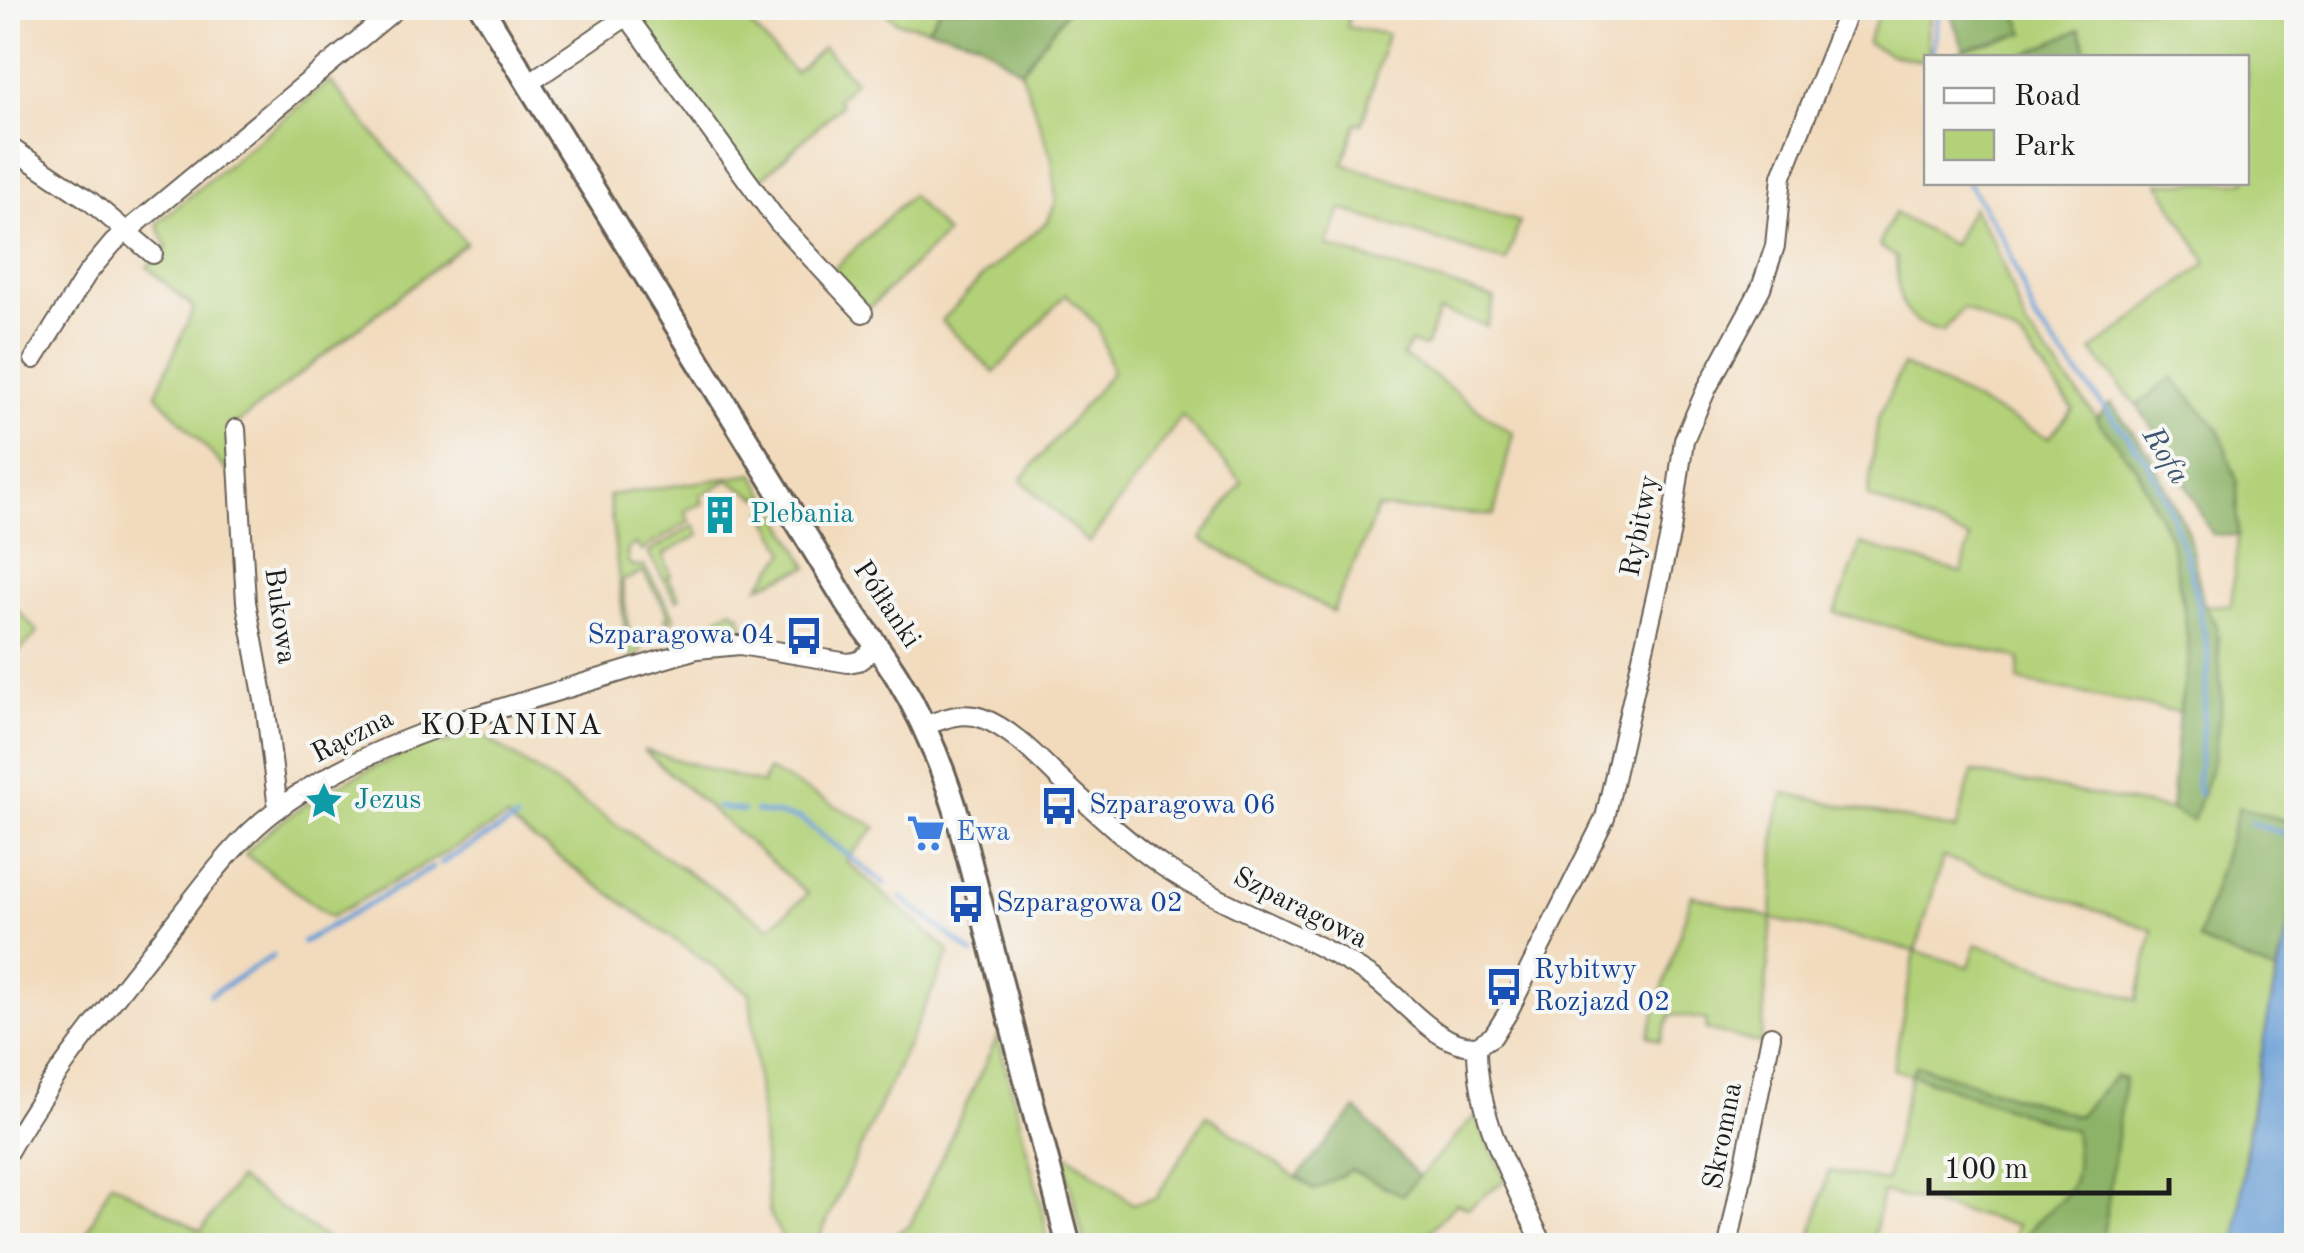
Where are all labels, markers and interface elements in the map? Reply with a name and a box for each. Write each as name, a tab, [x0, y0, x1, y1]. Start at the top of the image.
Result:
legend	[1924, 55, 2249, 185]
text: Road	[2014, 82, 2081, 112]
text: Park	[2014, 132, 2076, 162]
water label: Rofa	[2136, 421, 2194, 490]
street label: Rybitwy	[1617, 473, 1665, 579]
building icon: Plebania	[699, 494, 741, 536]
place label: Plebania	[750, 501, 854, 529]
street label: Półłanki	[847, 557, 925, 653]
street label: Bukowa	[258, 566, 300, 666]
bus stop icon: Szparagowa 04	[783, 615, 825, 657]
place label: Szparagowa 04	[587, 622, 774, 650]
street label: Rączna	[308, 705, 398, 769]
district label: KOPANINA	[420, 711, 604, 741]
place icon: Jezus	[303, 780, 345, 822]
bus stop icon: Szparagowa 06	[1038, 785, 1080, 827]
place label: Jezus	[354, 787, 421, 815]
place label: Szparagowa 06	[1089, 792, 1276, 820]
supermarket icon: Ewa	[905, 812, 947, 854]
place label: Ewa	[956, 819, 1010, 847]
street label: Szparagowa	[1228, 863, 1372, 955]
bus stop icon: Szparagowa 02	[945, 883, 987, 925]
place label: Szparagowa 02	[996, 890, 1183, 918]
place label: Rybitwy Rozjazd 02	[1534, 957, 1670, 1017]
bus stop icon: Rybitwy Rozjazd 02	[1483, 966, 1525, 1008]
street label: Skromna	[1700, 1080, 1748, 1192]
scale bar	[1929, 1133, 2169, 1195]
text: 100 m	[1944, 1155, 2028, 1185]

